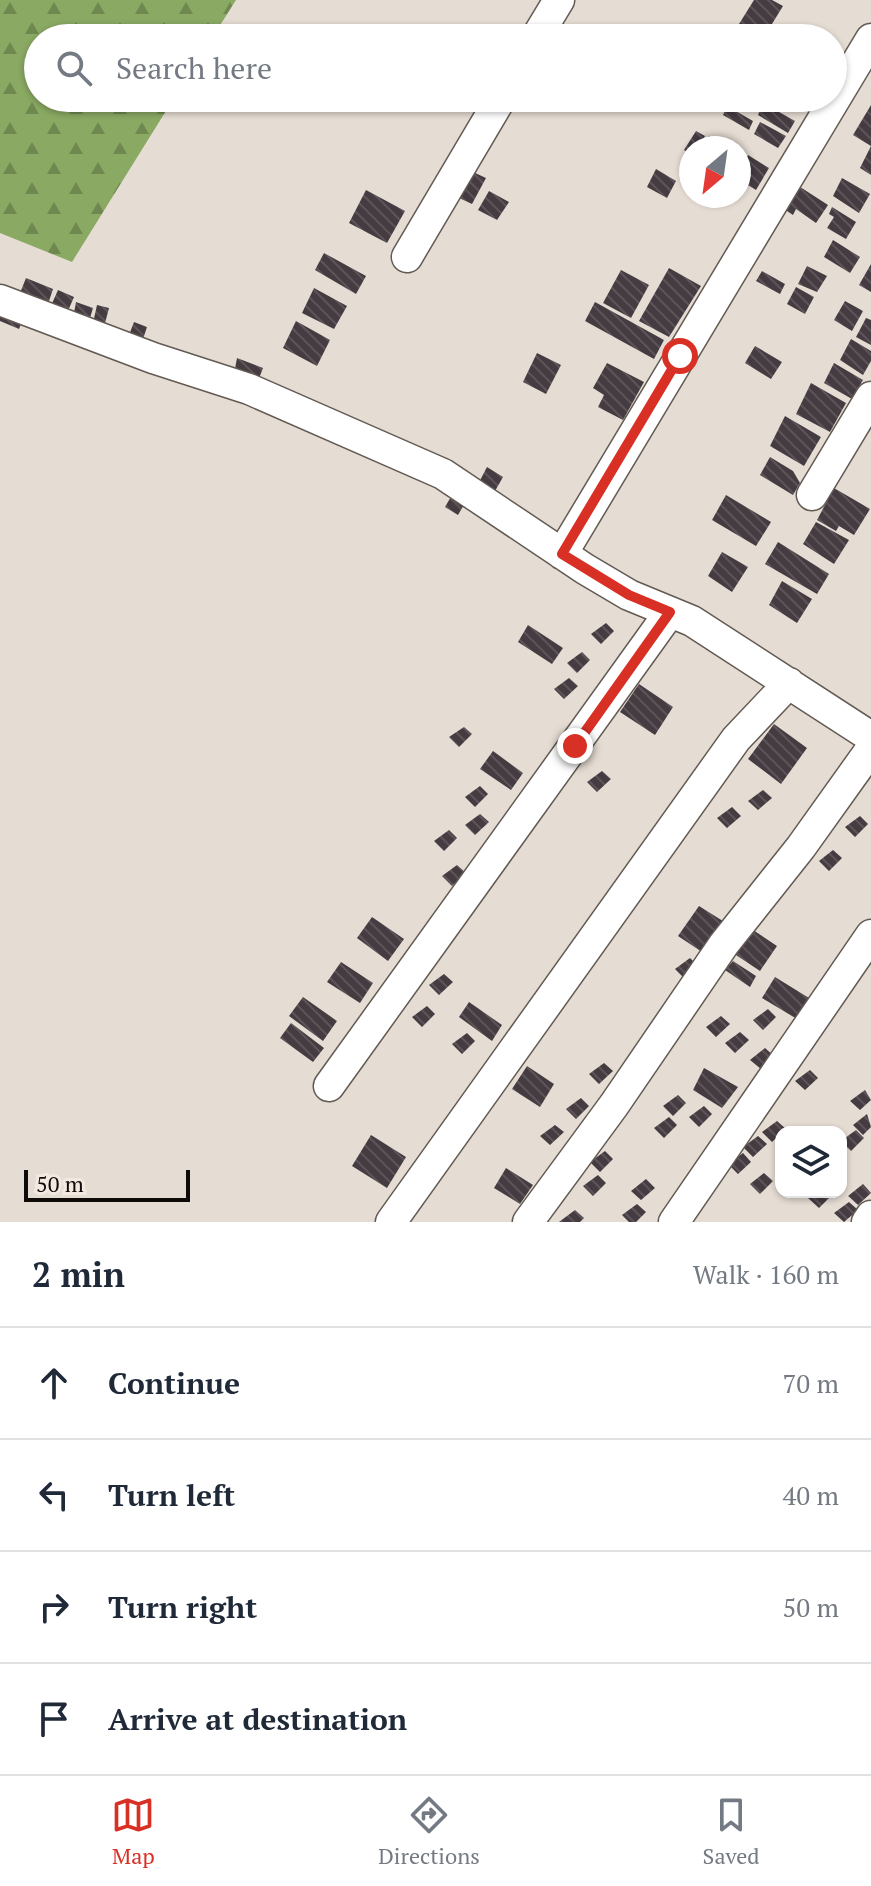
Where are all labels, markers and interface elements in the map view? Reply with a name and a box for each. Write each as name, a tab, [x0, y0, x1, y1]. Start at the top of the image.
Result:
search box	[24, 24, 847, 112]
icon: search	[52, 46, 96, 90]
text: Search here	[116, 48, 272, 88]
north arrow	[679, 136, 751, 208]
route start	[662, 338, 698, 374]
route end	[557, 728, 593, 764]
map controls	[775, 1126, 847, 1198]
button: layers	[775, 1126, 847, 1198]
scale bar	[24, 1166, 190, 1202]
text: 50 m	[36, 1169, 84, 1198]
text: 2 min	[32, 1252, 125, 1297]
text: Walk · 160 m	[693, 1257, 839, 1291]
icon: ahead	[32, 1361, 76, 1405]
text: Continue	[108, 1363, 240, 1403]
text: 70 m	[783, 1366, 839, 1400]
icon: left	[32, 1473, 76, 1517]
text: Turn left	[108, 1475, 235, 1515]
text: 40 m	[783, 1478, 839, 1512]
icon: right	[32, 1585, 76, 1629]
text: Turn right	[108, 1587, 257, 1627]
text: 50 m	[783, 1590, 839, 1624]
icon: arrive	[32, 1697, 76, 1741]
text: Arrive at destination	[108, 1699, 407, 1739]
tab: Map	[111, 1793, 155, 1870]
tab: Directions	[378, 1793, 480, 1870]
tab: Saved	[703, 1793, 760, 1870]

